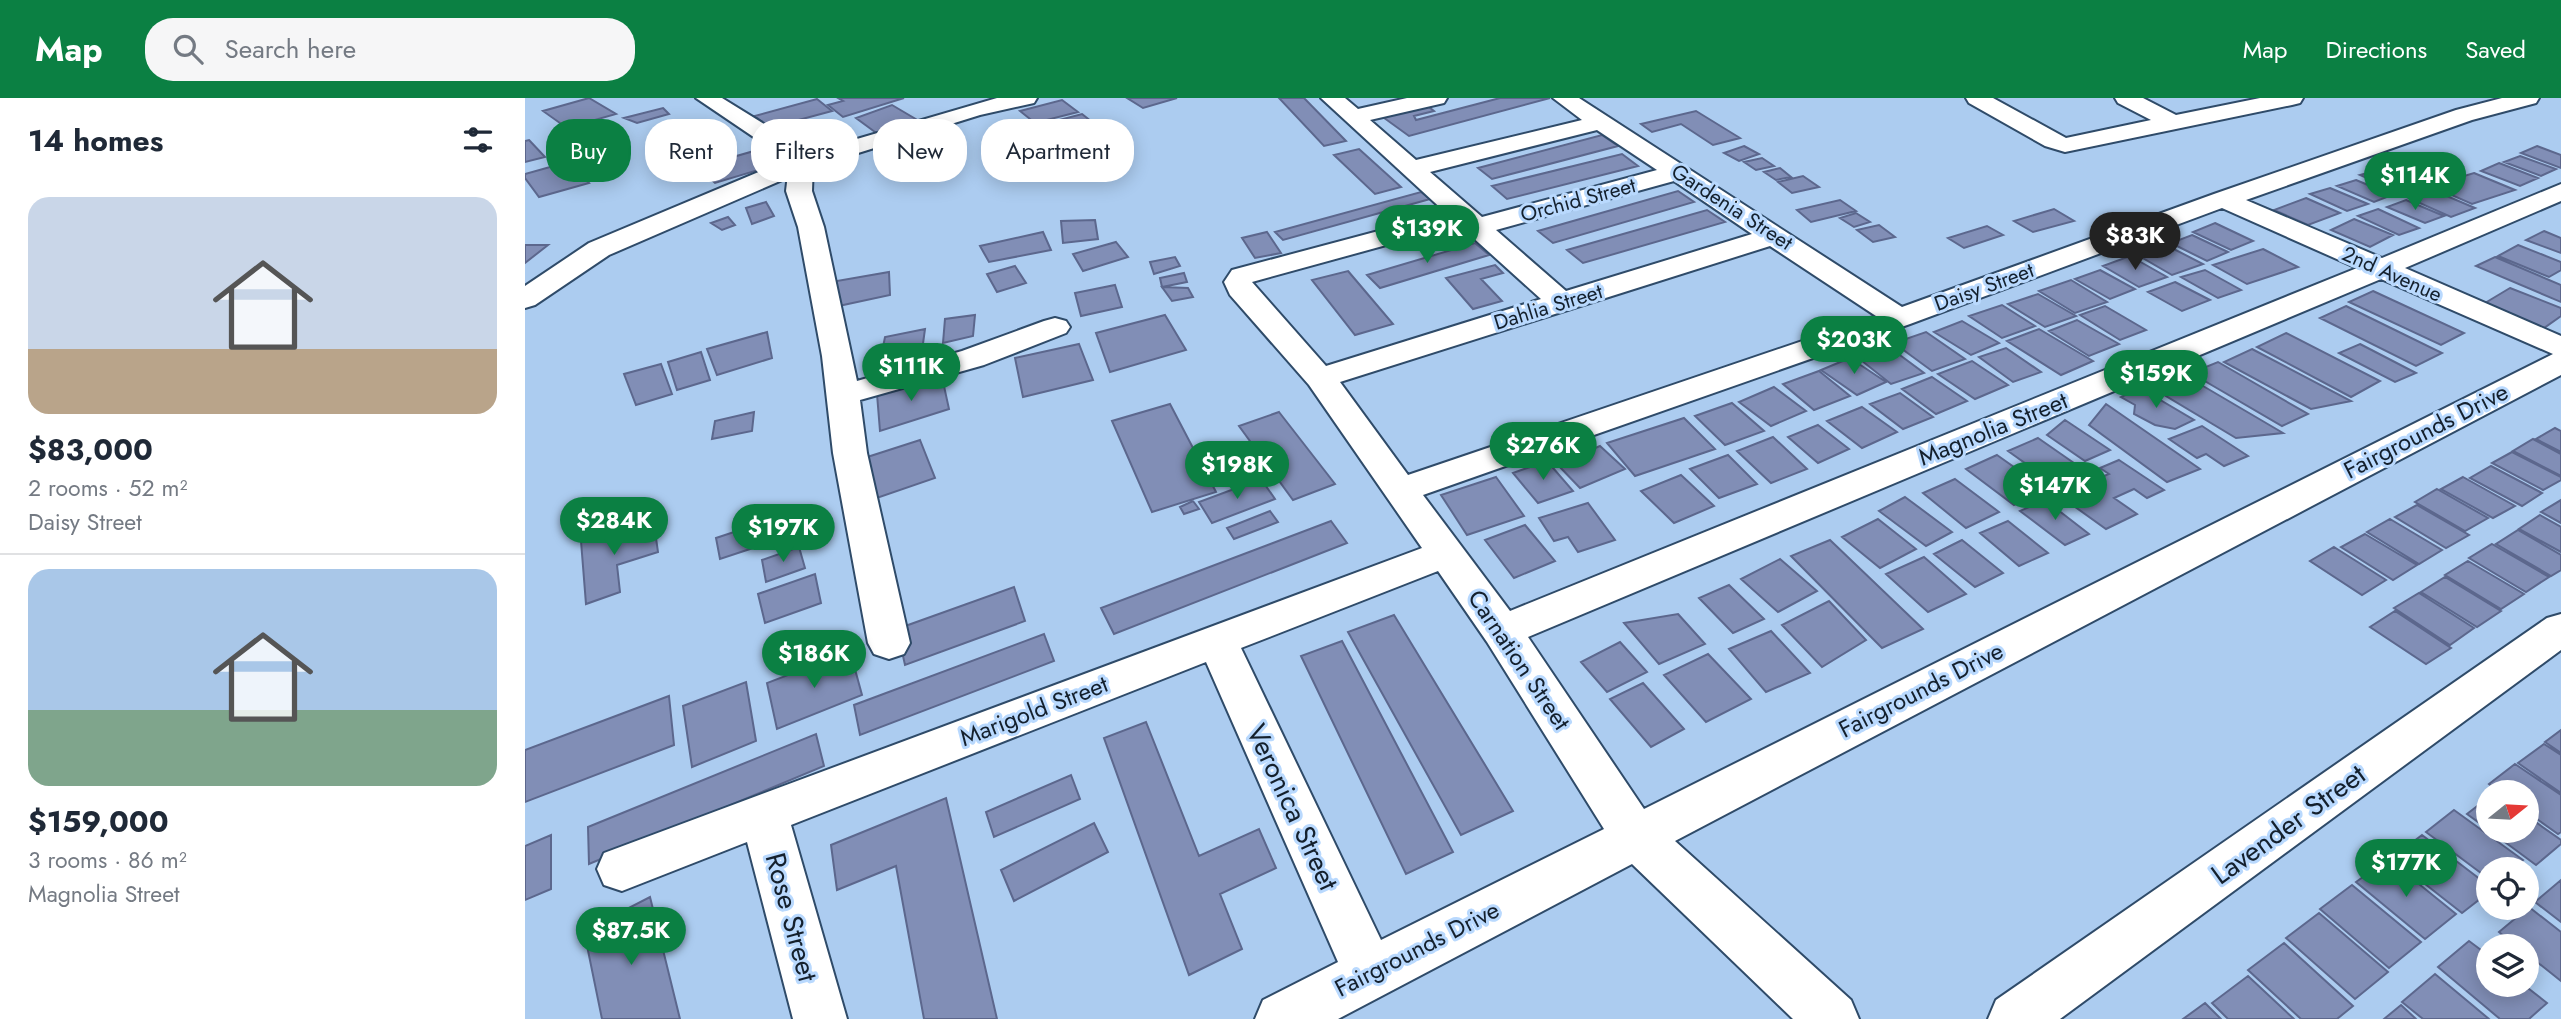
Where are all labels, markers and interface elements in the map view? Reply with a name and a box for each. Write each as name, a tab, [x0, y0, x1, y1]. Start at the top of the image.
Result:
search box	[145, 18, 635, 81]
text: Map	[35, 26, 103, 73]
icon: search	[169, 30, 207, 68]
text: Search here	[225, 30, 356, 68]
text: Map	[2243, 32, 2288, 67]
text: Directions	[2326, 32, 2427, 67]
text: Saved	[2465, 32, 2526, 67]
text: 14 homes	[28, 119, 163, 162]
chip: Buy	[546, 119, 631, 182]
chip: Rent	[645, 119, 737, 182]
chip: Filters	[751, 119, 859, 182]
chip: New	[873, 119, 967, 182]
chip: Apartment	[981, 119, 1134, 182]
icon: filters	[459, 121, 497, 159]
pin: $114K	[2366, 152, 2464, 212]
street label: Gardenia Street	[1665, 156, 1799, 258]
text: $114K	[2380, 158, 2450, 192]
street label: Orchid Street	[1517, 170, 1639, 230]
pin: $139K	[1378, 206, 1476, 265]
text: $139K	[1391, 211, 1463, 245]
pin: $83K	[2094, 212, 2176, 272]
text: $83K	[2105, 218, 2165, 252]
street label: 2nd Avenue	[2337, 239, 2447, 309]
icon: home	[200, 242, 326, 368]
street label: Daisy Street	[1930, 255, 2038, 319]
street label: Dahlia Street	[1490, 276, 1606, 338]
pin: $203K	[1805, 316, 1903, 376]
text: $203K	[1817, 322, 1891, 356]
pin: $111K	[862, 344, 960, 403]
text: $111K	[878, 349, 944, 383]
pin: $159K	[2107, 350, 2205, 410]
text: $159K	[2120, 356, 2192, 390]
street label: Fairgrounds Drive	[2337, 374, 2514, 487]
street label: Magnolia Street	[1913, 383, 2073, 474]
pin: $276K	[1494, 422, 1592, 482]
text: $83,000	[28, 428, 153, 471]
text: $276K	[1506, 428, 1580, 462]
pin: $198K	[1188, 442, 1286, 501]
text: $198K	[1201, 447, 1273, 481]
pin: $147K	[2006, 462, 2104, 522]
text: $147K	[2019, 468, 2091, 502]
text: 2 rooms · 52 m²	[28, 471, 187, 505]
pin: $284K	[565, 498, 663, 557]
text: $284K	[576, 503, 652, 537]
pin: $197K	[734, 504, 832, 564]
text: Daisy Street	[28, 505, 142, 539]
text: $197K	[748, 510, 818, 544]
street label: Carnation Street	[1459, 583, 1579, 737]
icon: home	[200, 614, 326, 740]
pin: $186K	[765, 630, 863, 690]
street label: Fairgrounds Drive	[1832, 633, 2009, 746]
text: $186K	[778, 636, 850, 670]
street label: Marigold Street	[955, 666, 1113, 755]
street label: Veronica Street	[1236, 717, 1349, 897]
street label: Lavender Street	[2203, 754, 2374, 895]
north arrow	[2476, 780, 2539, 844]
map controls	[2476, 780, 2539, 997]
text: $159,000	[28, 800, 169, 843]
pin: $177K	[2357, 840, 2455, 899]
text: 3 rooms · 86 m²	[28, 843, 187, 877]
text: $177K	[2371, 845, 2441, 879]
street label: Rose Street	[755, 848, 828, 986]
button: locate	[2476, 857, 2539, 920]
text: Magnolia Street	[28, 877, 180, 911]
street label: Fairgrounds Drive	[1328, 892, 1505, 1005]
pin: $87.5K	[574, 908, 688, 967]
text: $87.5K	[592, 913, 670, 947]
button: layers	[2476, 934, 2539, 997]

